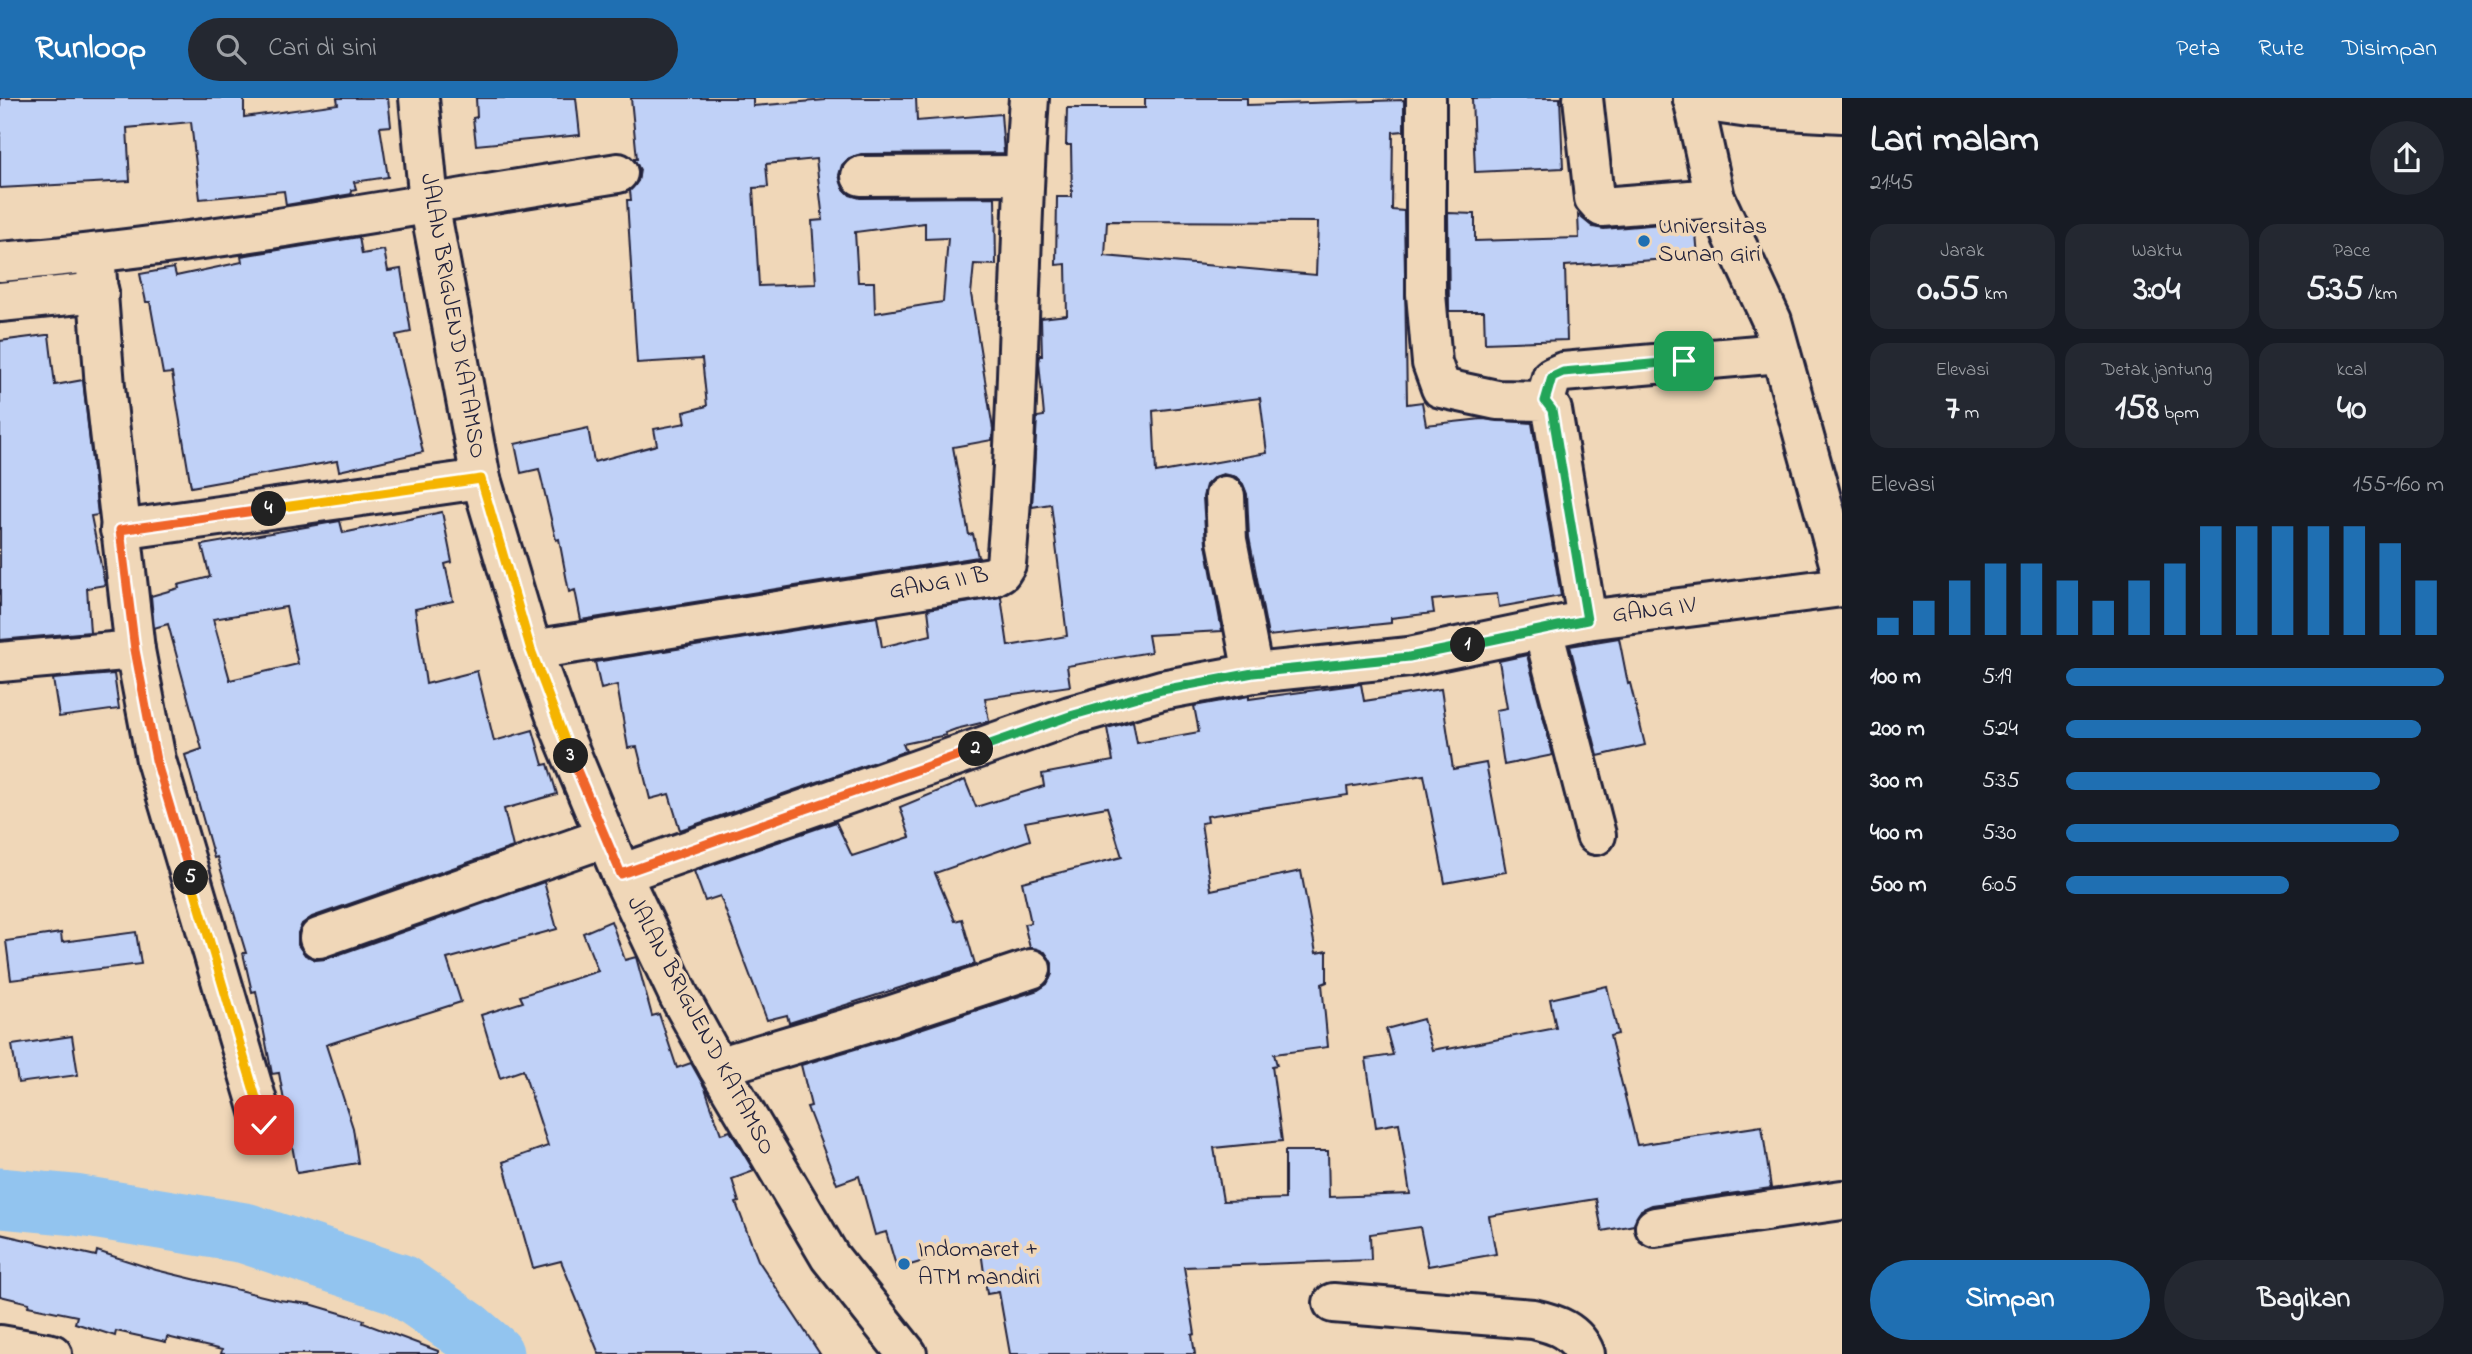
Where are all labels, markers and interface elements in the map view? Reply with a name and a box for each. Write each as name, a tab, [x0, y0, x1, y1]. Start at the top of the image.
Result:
search box	[188, 18, 678, 81]
text: Runloop	[35, 25, 146, 73]
icon: search	[212, 30, 250, 68]
text: Cari di sini	[268, 30, 377, 68]
text: Peta	[2176, 32, 2220, 67]
text: Rute	[2258, 32, 2304, 67]
text: Disimpan	[2342, 32, 2437, 67]
text: Lari malam	[1870, 113, 2039, 169]
button: share	[2370, 121, 2444, 195]
text: 21:45	[1870, 167, 1913, 200]
street label: JALAN BRIGJEND KATAMSO	[410, 171, 494, 461]
place label: Universitas Sunan Giri	[1658, 210, 1767, 273]
marker: Universitas Sunan Giri	[1636, 233, 1652, 249]
text: Jarak	[1940, 238, 1984, 265]
text: Waktu	[2132, 238, 2182, 265]
text: Pace	[2333, 238, 2370, 265]
text: 0.55	[1917, 265, 1980, 316]
text: 3:04	[2134, 265, 2180, 316]
text: 5:35	[2306, 265, 2364, 316]
text: km	[1980, 281, 2007, 308]
text: /km	[2364, 281, 2397, 308]
pin	[1654, 331, 1714, 391]
icon: arrive	[1665, 342, 1703, 380]
text: Elevasi	[1935, 357, 1989, 384]
text: Detak jantung	[2102, 357, 2212, 384]
text: kcal	[2337, 357, 2367, 384]
text: 7	[1945, 384, 1960, 435]
text: 158	[2115, 384, 2159, 435]
text: 40	[2337, 384, 2366, 435]
text: m	[1960, 400, 1979, 427]
text: bpm	[2159, 400, 2199, 427]
text: Elevasi	[1870, 469, 1935, 502]
text: 155–160 m	[2353, 469, 2444, 502]
pin: 4	[252, 492, 286, 526]
text: 4	[265, 495, 272, 522]
street label: GANG II B	[886, 558, 992, 610]
street label: GANG IV	[1610, 588, 1699, 633]
pin: 1	[1450, 628, 1486, 662]
text: 1	[1464, 631, 1471, 658]
text: 100 m	[1870, 661, 1921, 694]
text: 5:19	[1982, 661, 2011, 694]
text: 200 m	[1870, 713, 1925, 746]
text: 5:24	[1982, 713, 2018, 746]
pin: 2	[958, 732, 993, 766]
text: 2	[971, 735, 980, 762]
pin: 3	[554, 738, 588, 774]
text: 3	[567, 742, 574, 769]
text: 300 m	[1870, 765, 1923, 798]
text: 5:35	[1982, 765, 2020, 798]
text: 400 m	[1870, 817, 1923, 850]
text: 5:30	[1982, 817, 2017, 850]
pin: 5	[174, 860, 208, 896]
text: 5	[185, 864, 196, 891]
text: 500 m	[1870, 869, 1927, 902]
text: 6:05	[1982, 869, 2017, 902]
street label: JALAN BRIGJEND KATAMSO	[617, 890, 783, 1162]
pin	[234, 1095, 294, 1155]
icon: check	[245, 1106, 283, 1144]
place label: Indomaret + ATM mandiri	[918, 1233, 1040, 1296]
marker: Indomaret + ATM mandiri	[896, 1256, 912, 1272]
button: Simpan	[1870, 1260, 2150, 1340]
button: Bagikan	[2164, 1260, 2444, 1340]

